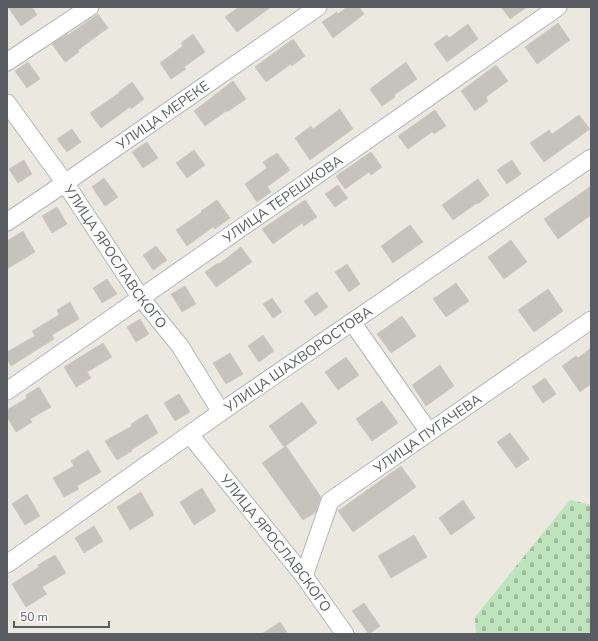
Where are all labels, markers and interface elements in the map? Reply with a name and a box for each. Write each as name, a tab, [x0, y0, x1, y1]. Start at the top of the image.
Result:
street label: УЛИЦА МЕРЕКЕ	[112, 76, 213, 155]
street label: УЛИЦА ТЕРЕШКОВА	[218, 151, 347, 248]
street label: УЛИЦА ЯРОСЛАВСКОГО	[58, 181, 171, 333]
street label: УЛИЦА ШАХВОРОСТОВА	[220, 302, 376, 418]
street label: УЛИЦА ПУГАЧЕВА	[369, 390, 486, 479]
street label: УЛИЦА ЯРОСЛАВСКОГО	[215, 470, 336, 616]
scale bar	[14, 603, 109, 629]
text: 50 m	[20, 609, 48, 625]

